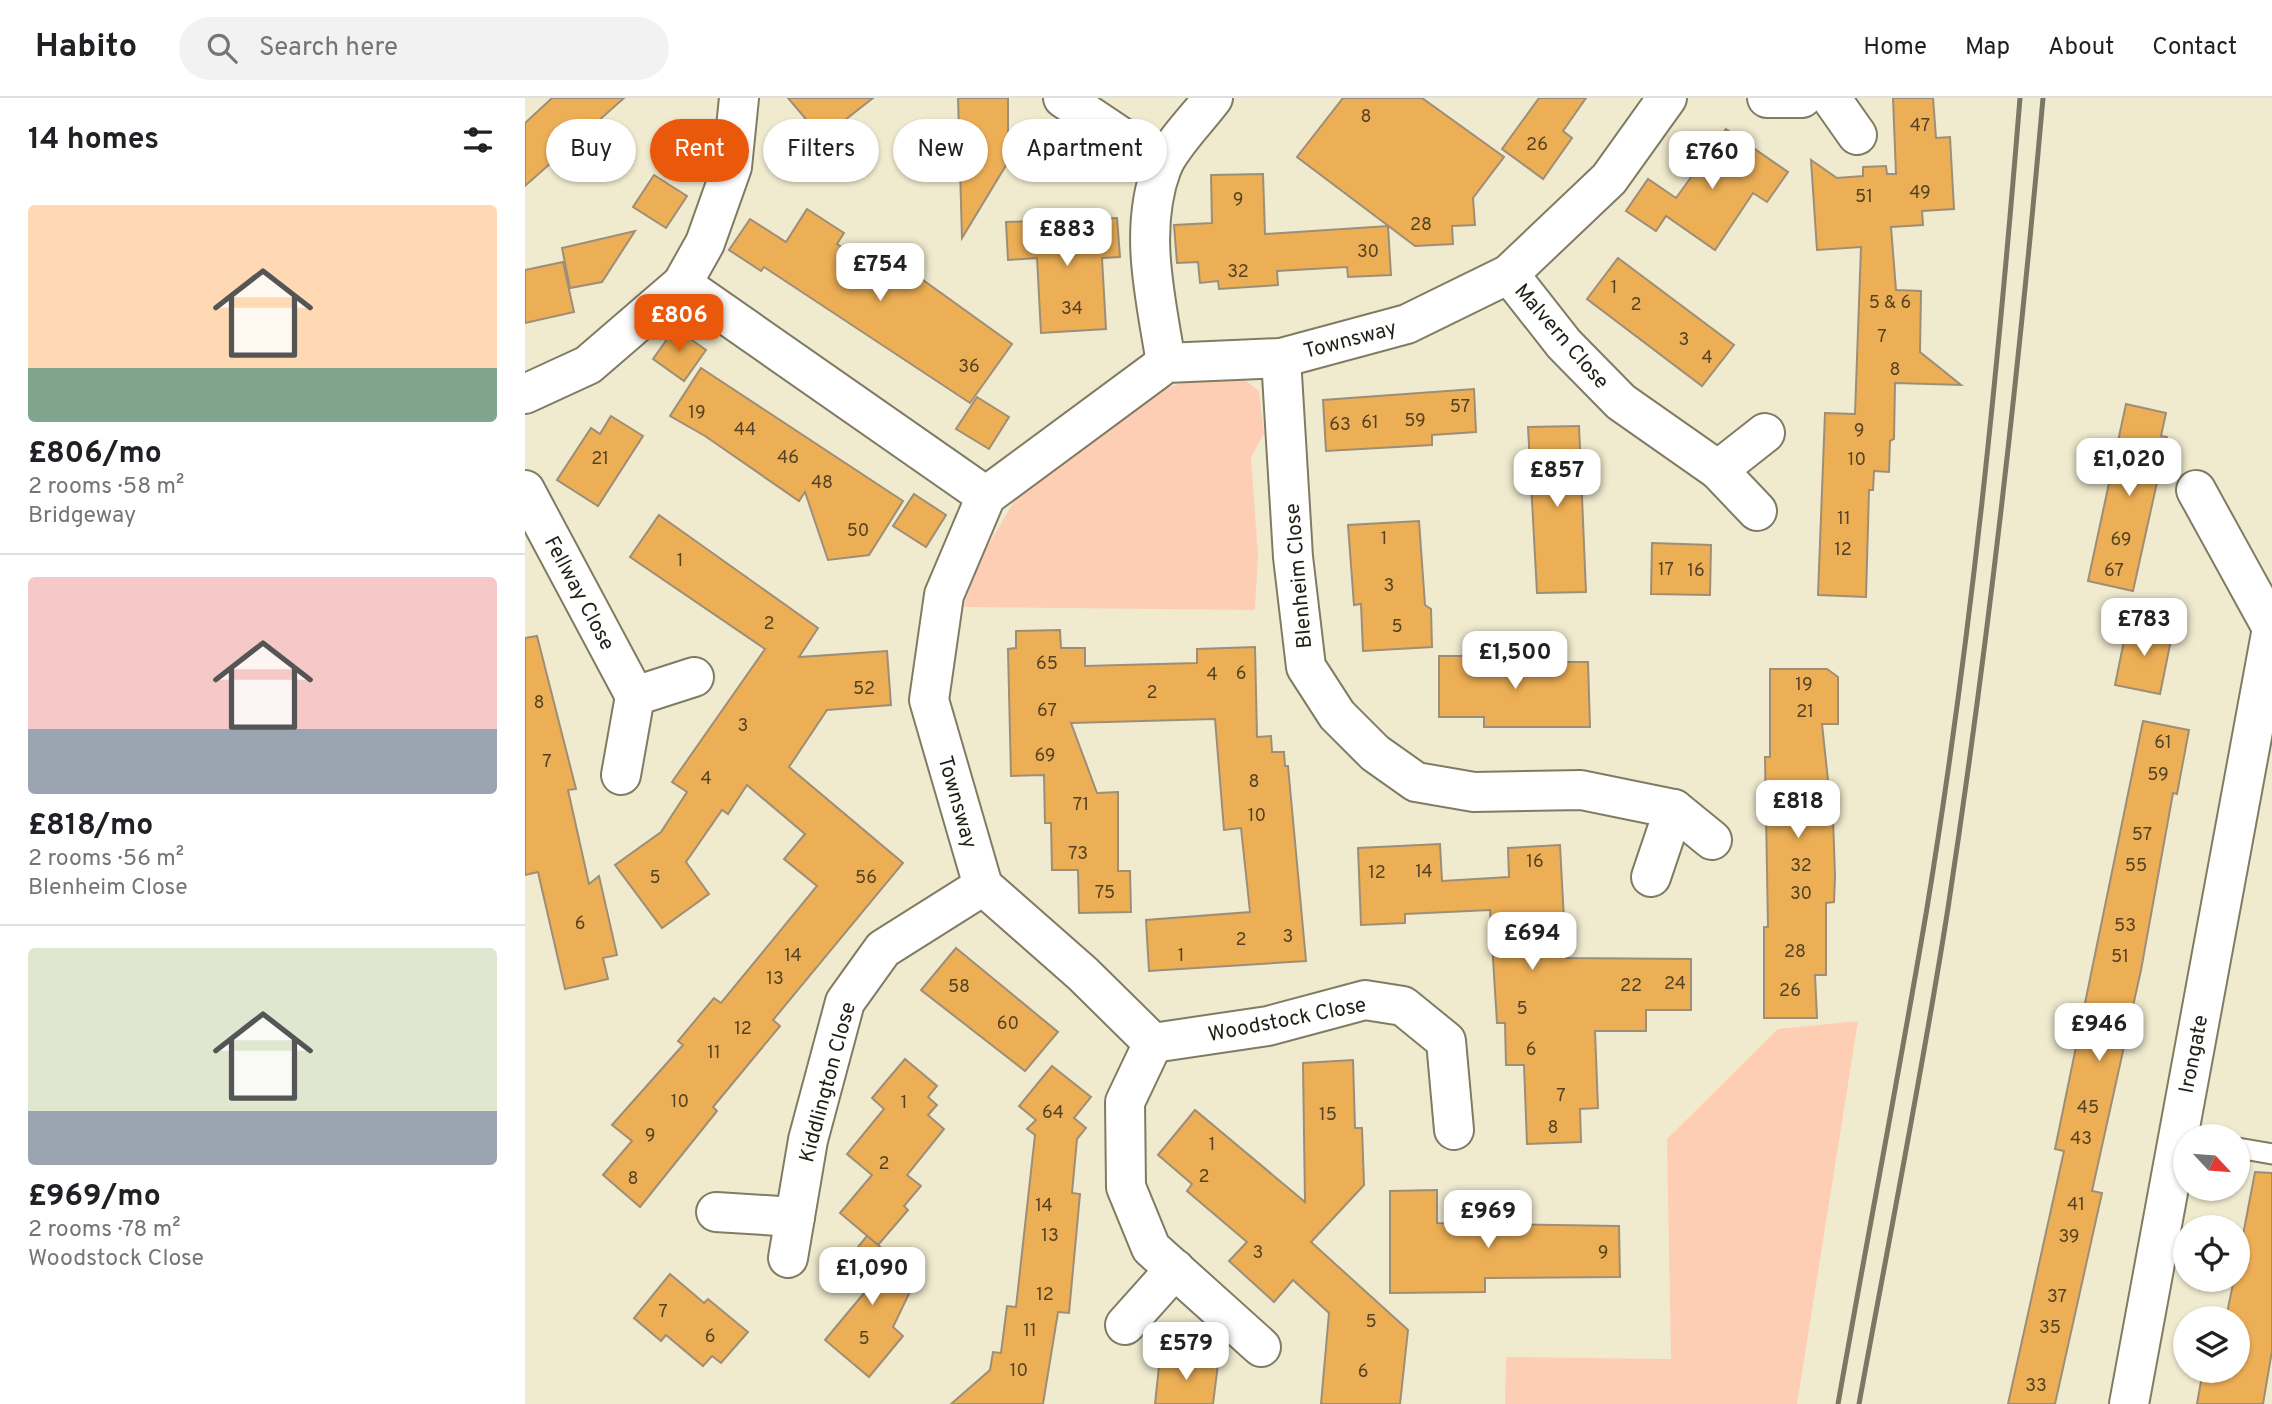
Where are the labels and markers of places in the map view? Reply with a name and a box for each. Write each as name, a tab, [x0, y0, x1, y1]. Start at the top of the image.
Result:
pin: £760	[1671, 132, 1753, 191]
pin: £883	[1026, 208, 1108, 268]
pin: £754	[839, 244, 921, 303]
pin: £806	[638, 294, 720, 354]
pin: £1,020	[2072, 438, 2186, 498]
pin: £857	[1516, 450, 1598, 509]
pin: £783	[2103, 598, 2185, 658]
pin: £1,500	[1458, 632, 1572, 691]
pin: £818	[1757, 780, 1839, 840]
pin: £694	[1491, 912, 1573, 972]
pin: £946	[2058, 1004, 2140, 1063]
pin: £969	[1447, 1190, 1529, 1250]
pin: £1,090	[815, 1248, 929, 1307]
pin: £579	[1145, 1322, 1227, 1382]

